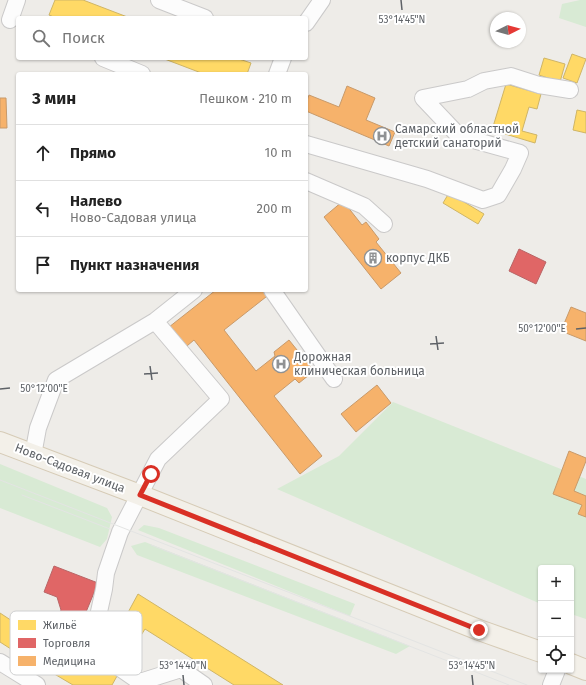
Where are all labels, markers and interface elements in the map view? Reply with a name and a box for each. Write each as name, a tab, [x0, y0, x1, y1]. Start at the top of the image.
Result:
north arrow	[490, 12, 526, 48]
text: 53°14'45"N	[379, 14, 425, 26]
search box	[16, 16, 308, 60]
icon: search	[30, 27, 52, 49]
text: Поиск	[62, 29, 105, 47]
text: 3 мин	[32, 88, 76, 109]
text: Пешком · 210 m	[199, 91, 292, 106]
place label: Самарский областной детский санаторий	[395, 122, 519, 150]
hospital icon: Самарский областной детский санаторий	[372, 126, 392, 146]
icon: ahead	[32, 142, 54, 164]
text: Прямо	[70, 144, 116, 162]
text: 10 m	[265, 145, 292, 160]
text: Налево	[70, 192, 122, 210]
icon: left	[32, 198, 54, 220]
text: 200 m	[256, 201, 292, 216]
text: Ново-Садовая улица	[70, 210, 197, 225]
building icon: корпус ДКБ	[363, 248, 383, 268]
place label: корпус ДКБ	[386, 251, 450, 265]
icon: arrive	[32, 254, 54, 276]
text: Пункт назначения	[70, 256, 199, 274]
text: 50°12'00"E	[518, 323, 566, 335]
place label: Дорожная клиническая больница	[293, 350, 425, 378]
hospital icon: Дорожная клиническая больница	[271, 354, 291, 374]
text: 50°12'00"E	[20, 383, 68, 395]
street label: Ново-Садовая улица	[13, 441, 127, 495]
route start	[142, 465, 160, 483]
map controls	[538, 565, 574, 673]
button: +	[538, 565, 574, 601]
button: −	[538, 601, 574, 637]
legend	[10, 611, 142, 675]
text: Жильё	[43, 619, 77, 632]
route end	[470, 621, 488, 639]
text: Торговля	[43, 637, 90, 650]
button: locate	[538, 637, 574, 673]
text: Медицина	[43, 655, 96, 668]
text: 53°14'40"N	[159, 660, 207, 672]
text: 53°14'45"N	[449, 660, 495, 672]

